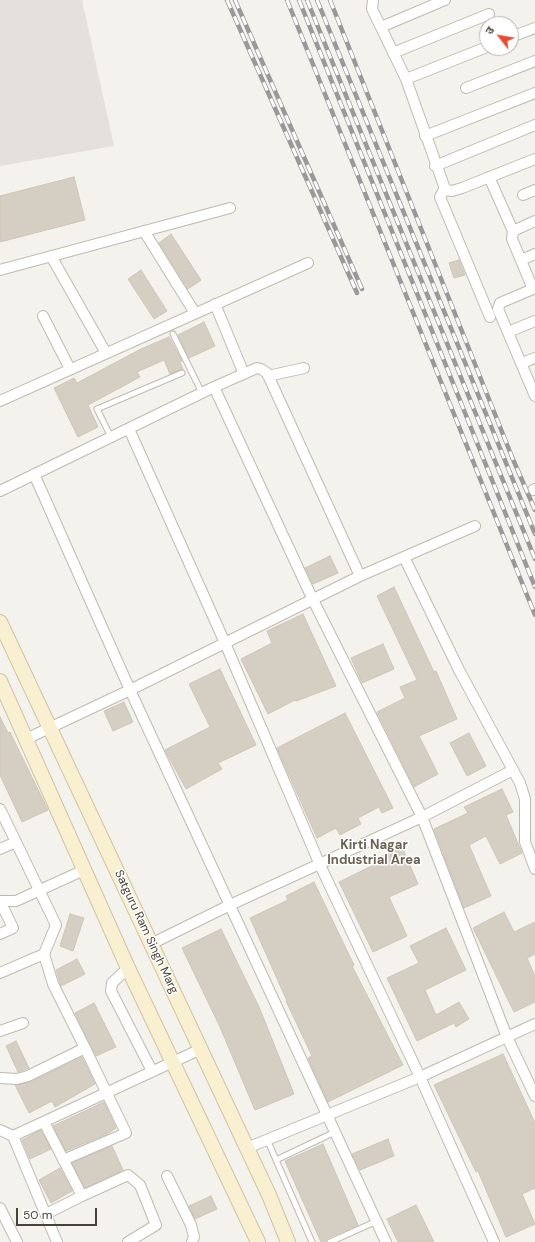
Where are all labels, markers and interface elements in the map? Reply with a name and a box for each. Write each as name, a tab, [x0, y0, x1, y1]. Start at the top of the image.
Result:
north arrow	[479, 16, 519, 56]
text: उ	[482, 24, 497, 37]
district label: Kirti Nagar Industrial Area	[327, 838, 421, 869]
street label: Satguru Ram Singh Marg	[111, 868, 181, 996]
scale bar	[18, 1200, 99, 1226]
text: 50 m	[23, 1207, 52, 1223]

